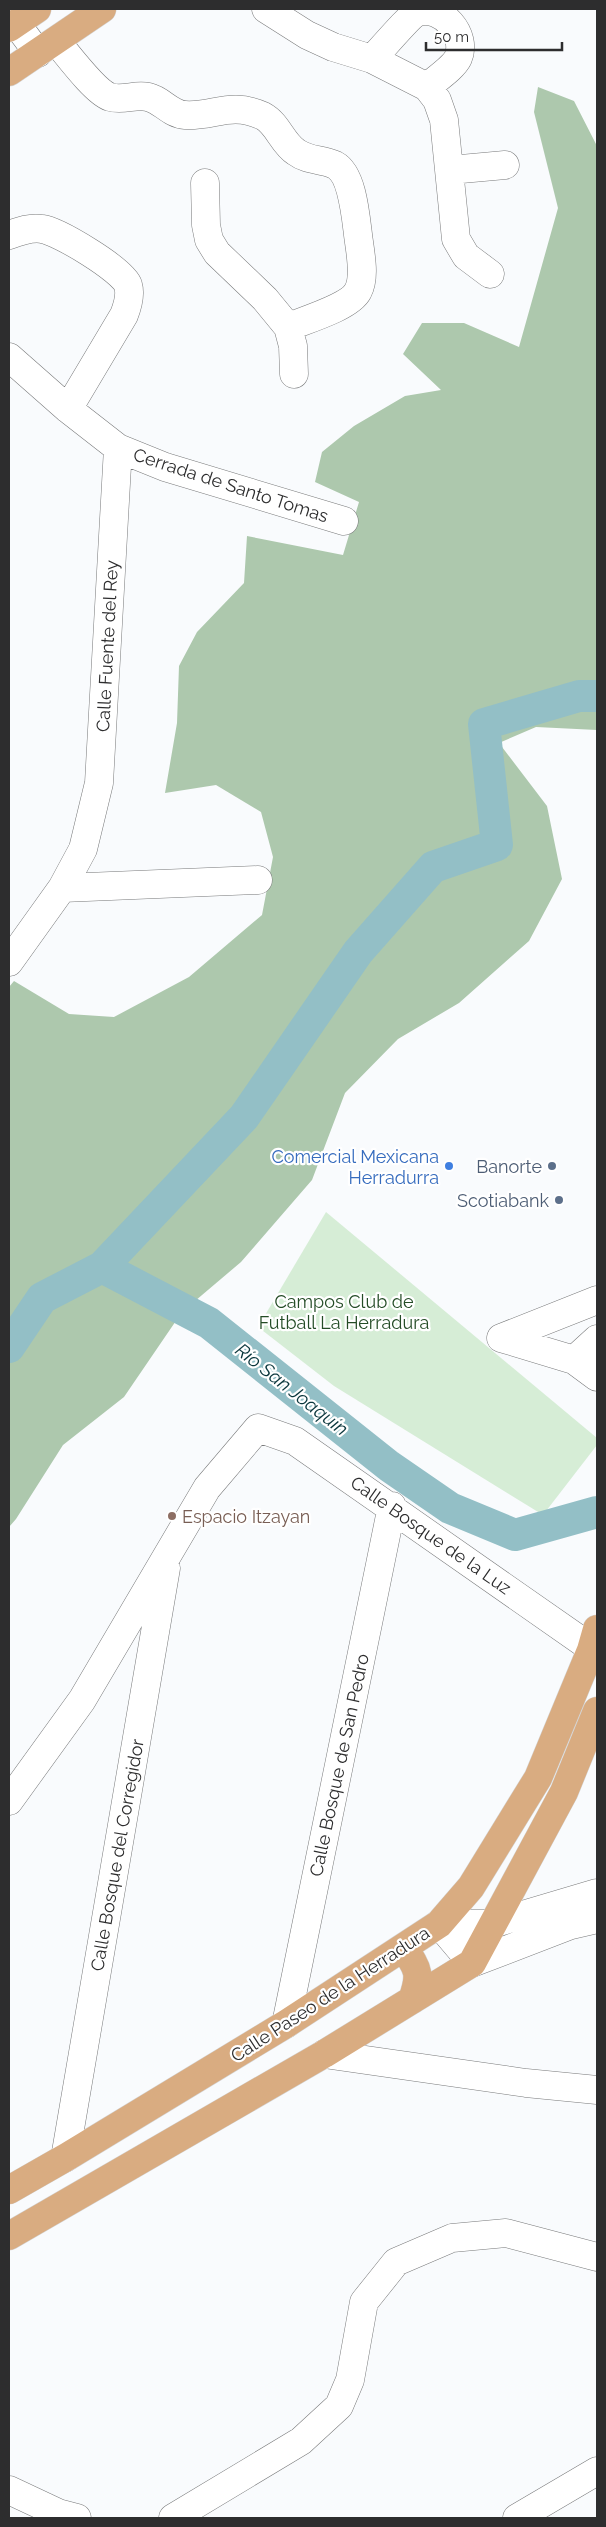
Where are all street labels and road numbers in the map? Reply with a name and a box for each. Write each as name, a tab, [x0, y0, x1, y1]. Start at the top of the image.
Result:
street label: Cerrada de Santo Tomas	[131, 444, 331, 527]
street label: Calle Fuente del Rey	[92, 559, 122, 732]
street label: Calle Bosque de la Luz	[347, 1472, 515, 1598]
street label: Calle Bosque de San Pedro	[305, 1651, 373, 1878]
street label: Calle Bosque del Corregidor	[86, 1737, 148, 1973]
street label: Calle Paseo de la Herradura	[227, 1922, 433, 2066]

